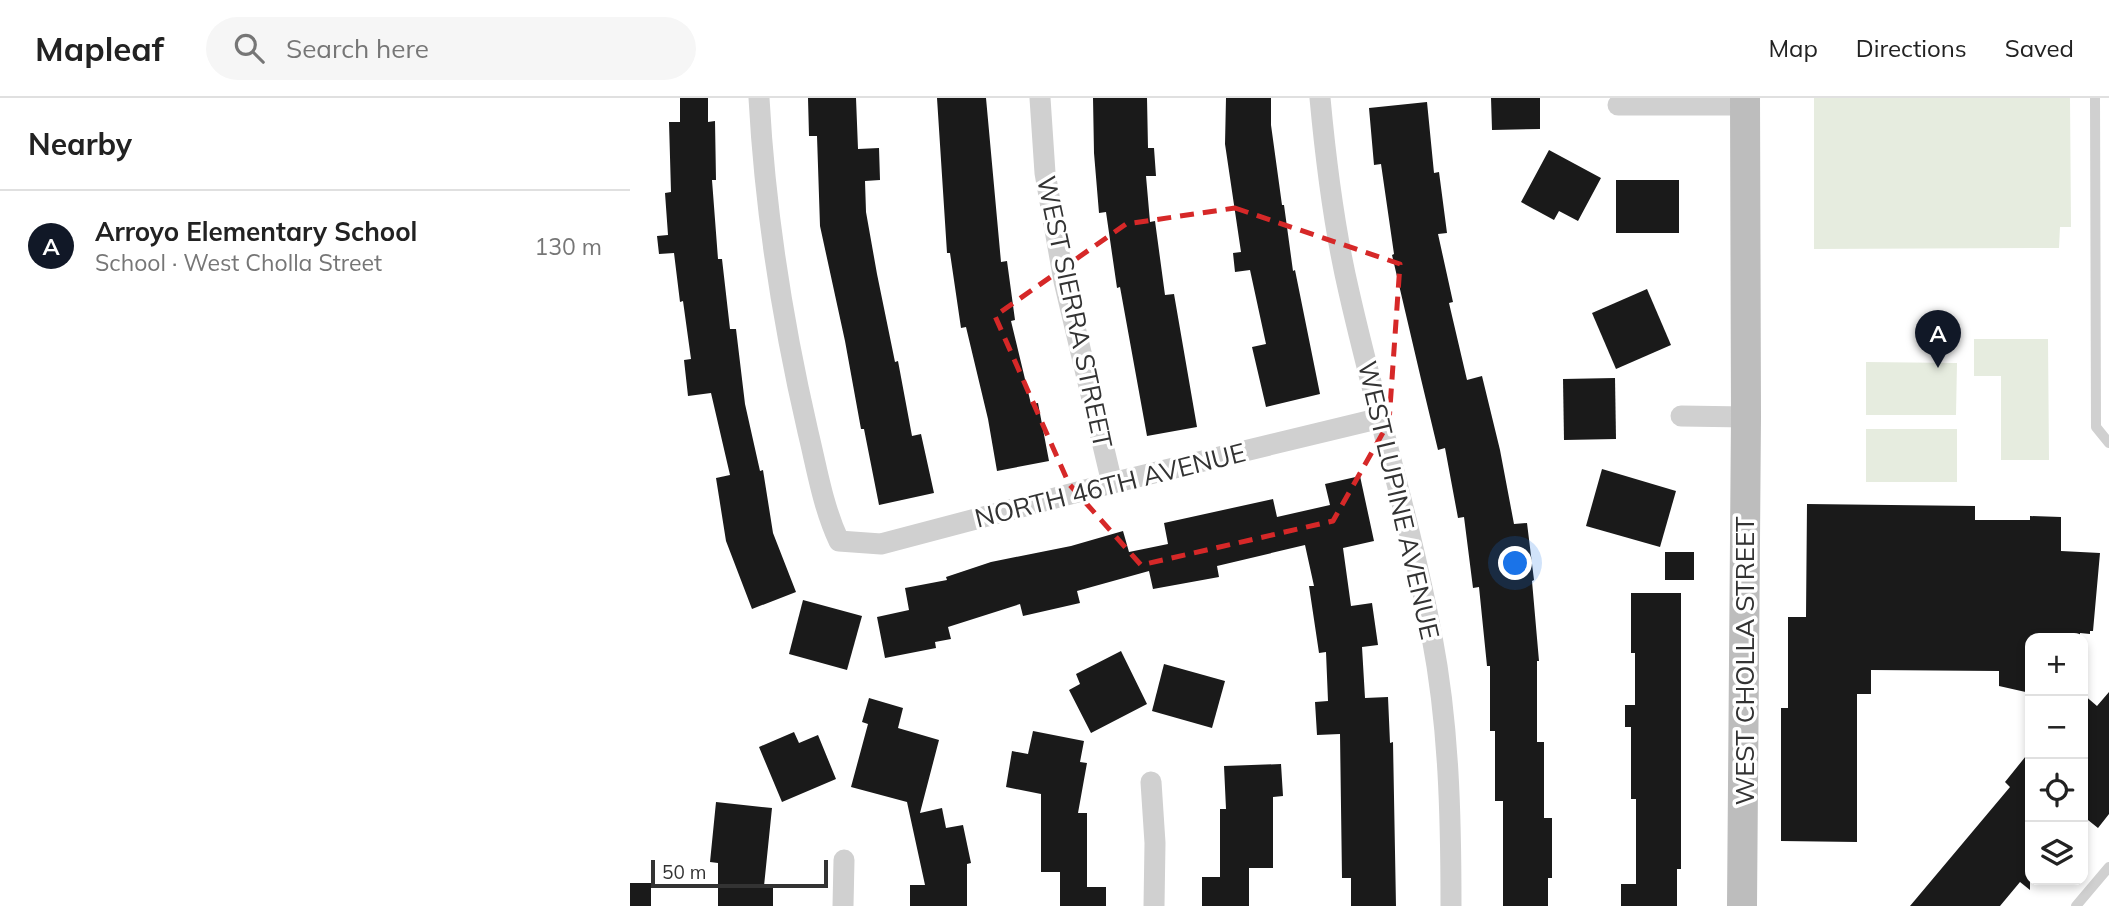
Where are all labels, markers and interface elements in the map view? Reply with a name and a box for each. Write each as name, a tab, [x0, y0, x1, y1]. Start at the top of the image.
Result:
search box	[206, 17, 696, 80]
text: Mapleaf	[35, 28, 164, 69]
icon: search	[230, 29, 268, 67]
text: Search here	[286, 32, 429, 65]
text: Map	[1768, 33, 1818, 63]
text: Directions	[1856, 33, 1967, 63]
text: Saved	[2005, 33, 2074, 63]
text: Nearby	[28, 125, 132, 163]
street label: WEST SIERRA STREET	[1030, 173, 1120, 451]
text: Arroyo Elementary School	[95, 215, 417, 248]
text: A	[42, 232, 60, 261]
text: 130 m	[534, 232, 602, 261]
text: School · West Cholla Street	[95, 248, 382, 277]
pin: A	[1915, 310, 1961, 368]
street label: WEST LUPINE AVENUE	[1351, 358, 1447, 642]
street label: NORTH 46TH AVENUE	[971, 435, 1249, 535]
street label: WEST CHOLLA STREET	[1728, 516, 1761, 806]
your location	[1498, 546, 1532, 580]
map controls	[2025, 633, 2088, 885]
button: +	[2025, 633, 2088, 696]
button: −	[2025, 696, 2088, 759]
button: locate	[2025, 759, 2088, 822]
button: layers	[2025, 822, 2088, 885]
scale bar	[651, 857, 828, 889]
text: 50 m	[662, 860, 706, 884]

